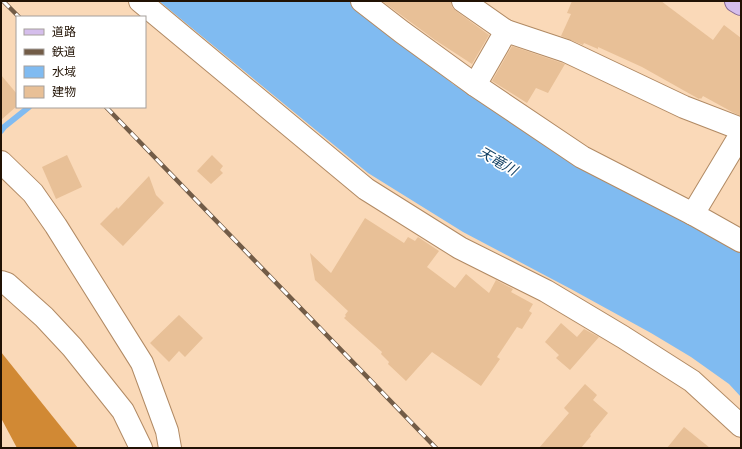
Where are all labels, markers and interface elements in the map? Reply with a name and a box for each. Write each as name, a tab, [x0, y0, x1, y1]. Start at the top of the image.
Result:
legend	[16, 16, 146, 108]
text: 道路	[52, 24, 76, 39]
text: 鉄道	[52, 44, 76, 59]
text: 水域	[52, 64, 76, 79]
text: 建物	[52, 84, 76, 99]
water label: 天竜川	[475, 143, 522, 180]

